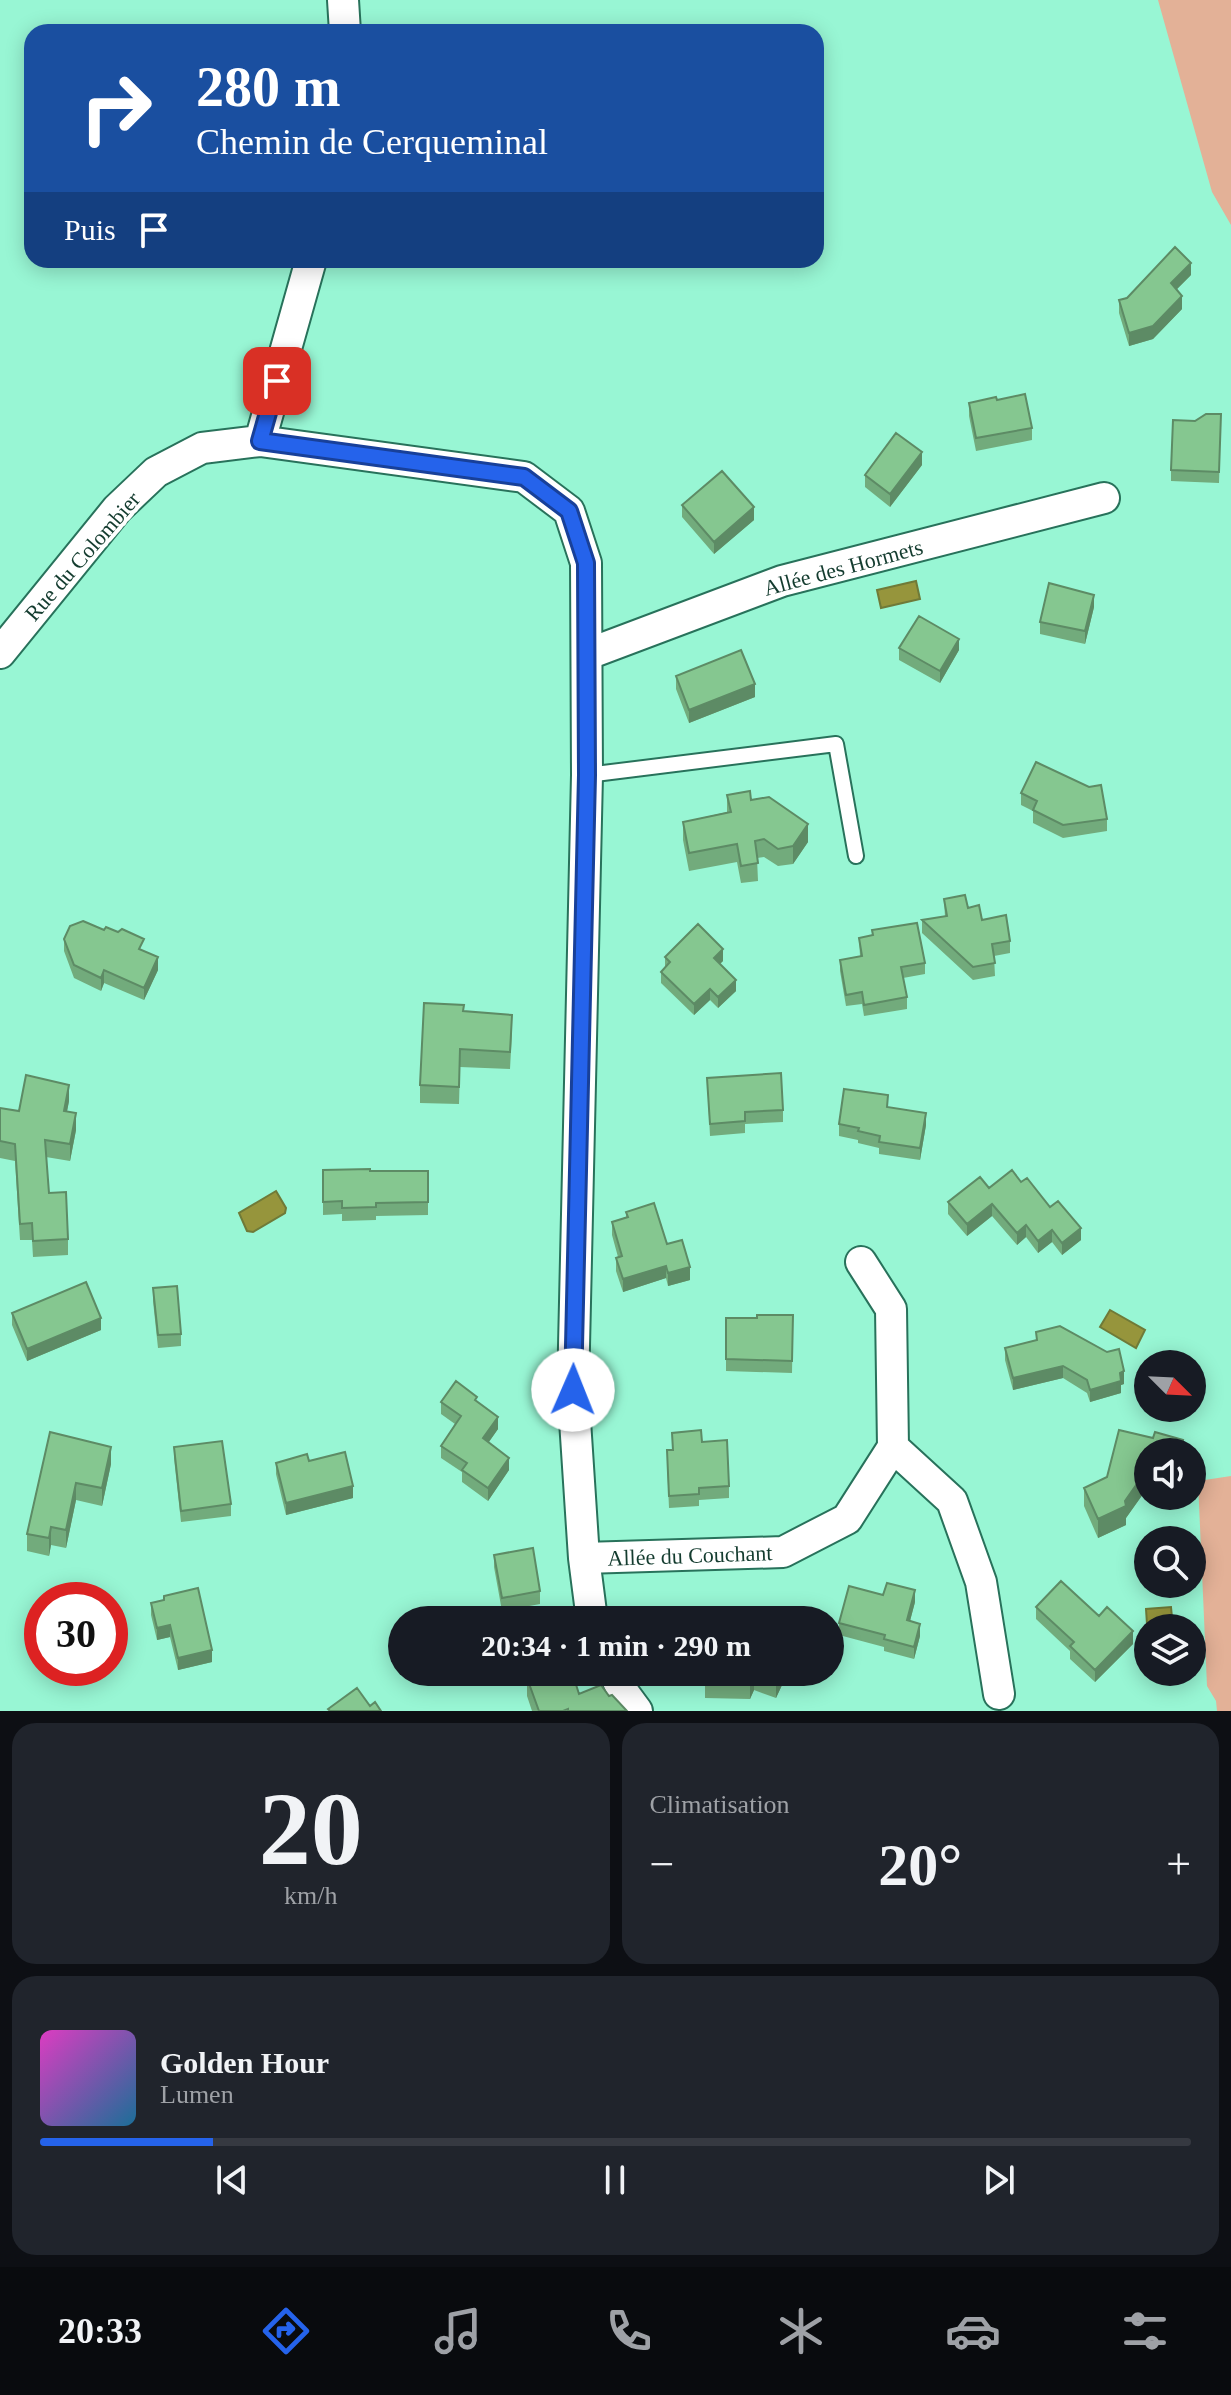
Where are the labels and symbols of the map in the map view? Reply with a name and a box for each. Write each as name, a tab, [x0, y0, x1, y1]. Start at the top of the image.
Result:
pin	[243, 347, 311, 415]
street label: Rue du Colombier	[20, 486, 146, 626]
street label: Allée des Hormets	[761, 534, 925, 601]
position arrow	[531, 1348, 615, 1432]
north arrow	[1134, 1350, 1206, 1422]
street label: Allée du Couchant	[607, 1540, 773, 1571]
speed limit sign: 30	[24, 1582, 128, 1686]

